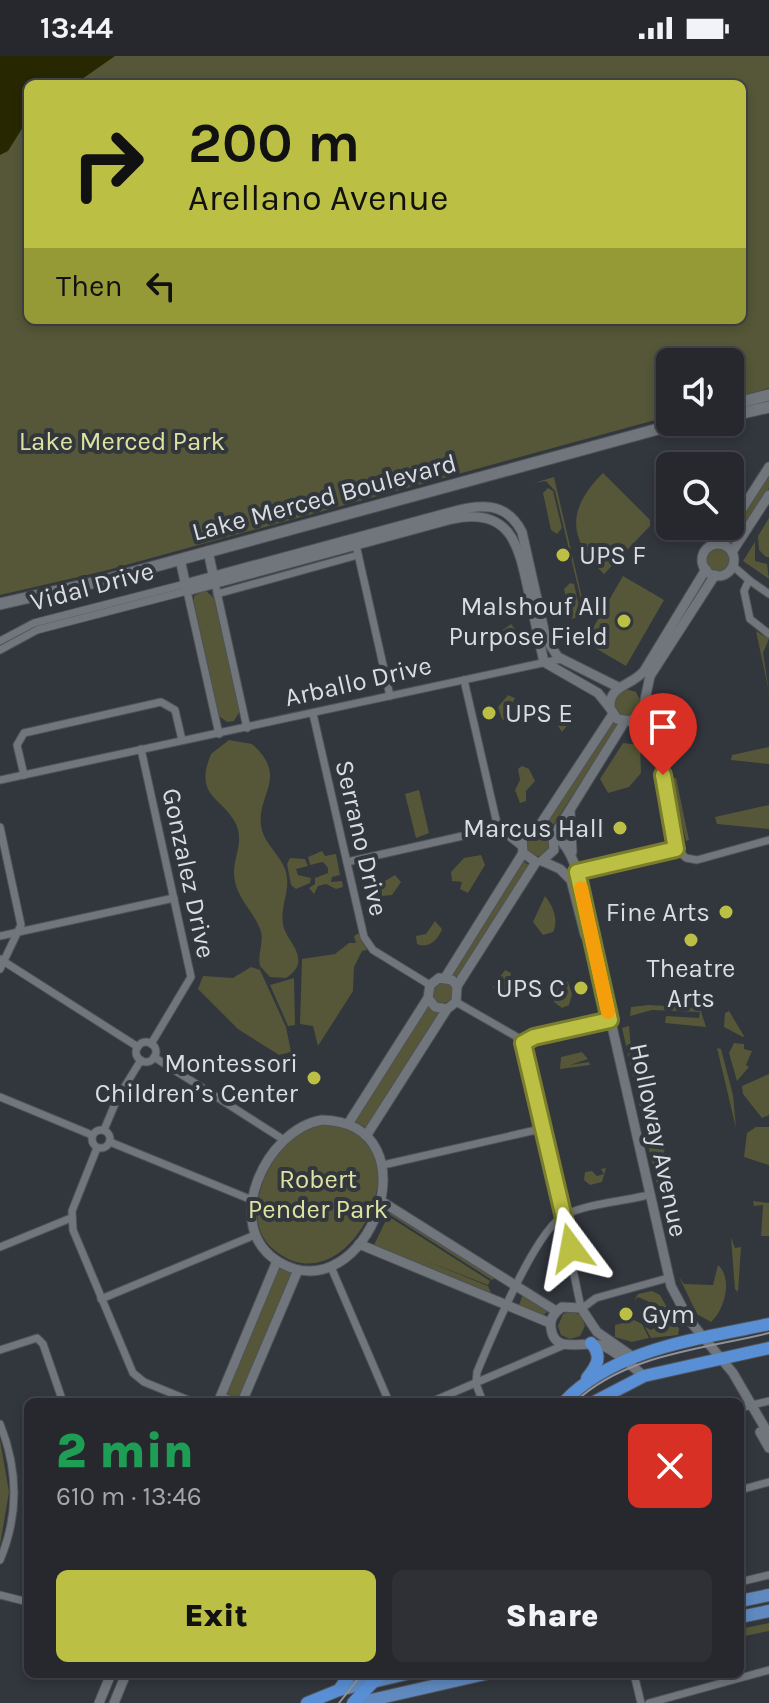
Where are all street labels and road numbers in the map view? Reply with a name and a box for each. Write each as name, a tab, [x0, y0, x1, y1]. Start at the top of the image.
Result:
street label: Lake Merced Boulevard	[188, 447, 460, 548]
street label: Vidal Drive	[27, 555, 157, 618]
street label: Arballo Drive	[282, 650, 435, 713]
street label: Serrano Drive	[329, 757, 394, 919]
street label: Gonzalez Drive	[155, 785, 222, 961]
street label: Holloway Avenue	[623, 1040, 694, 1240]

